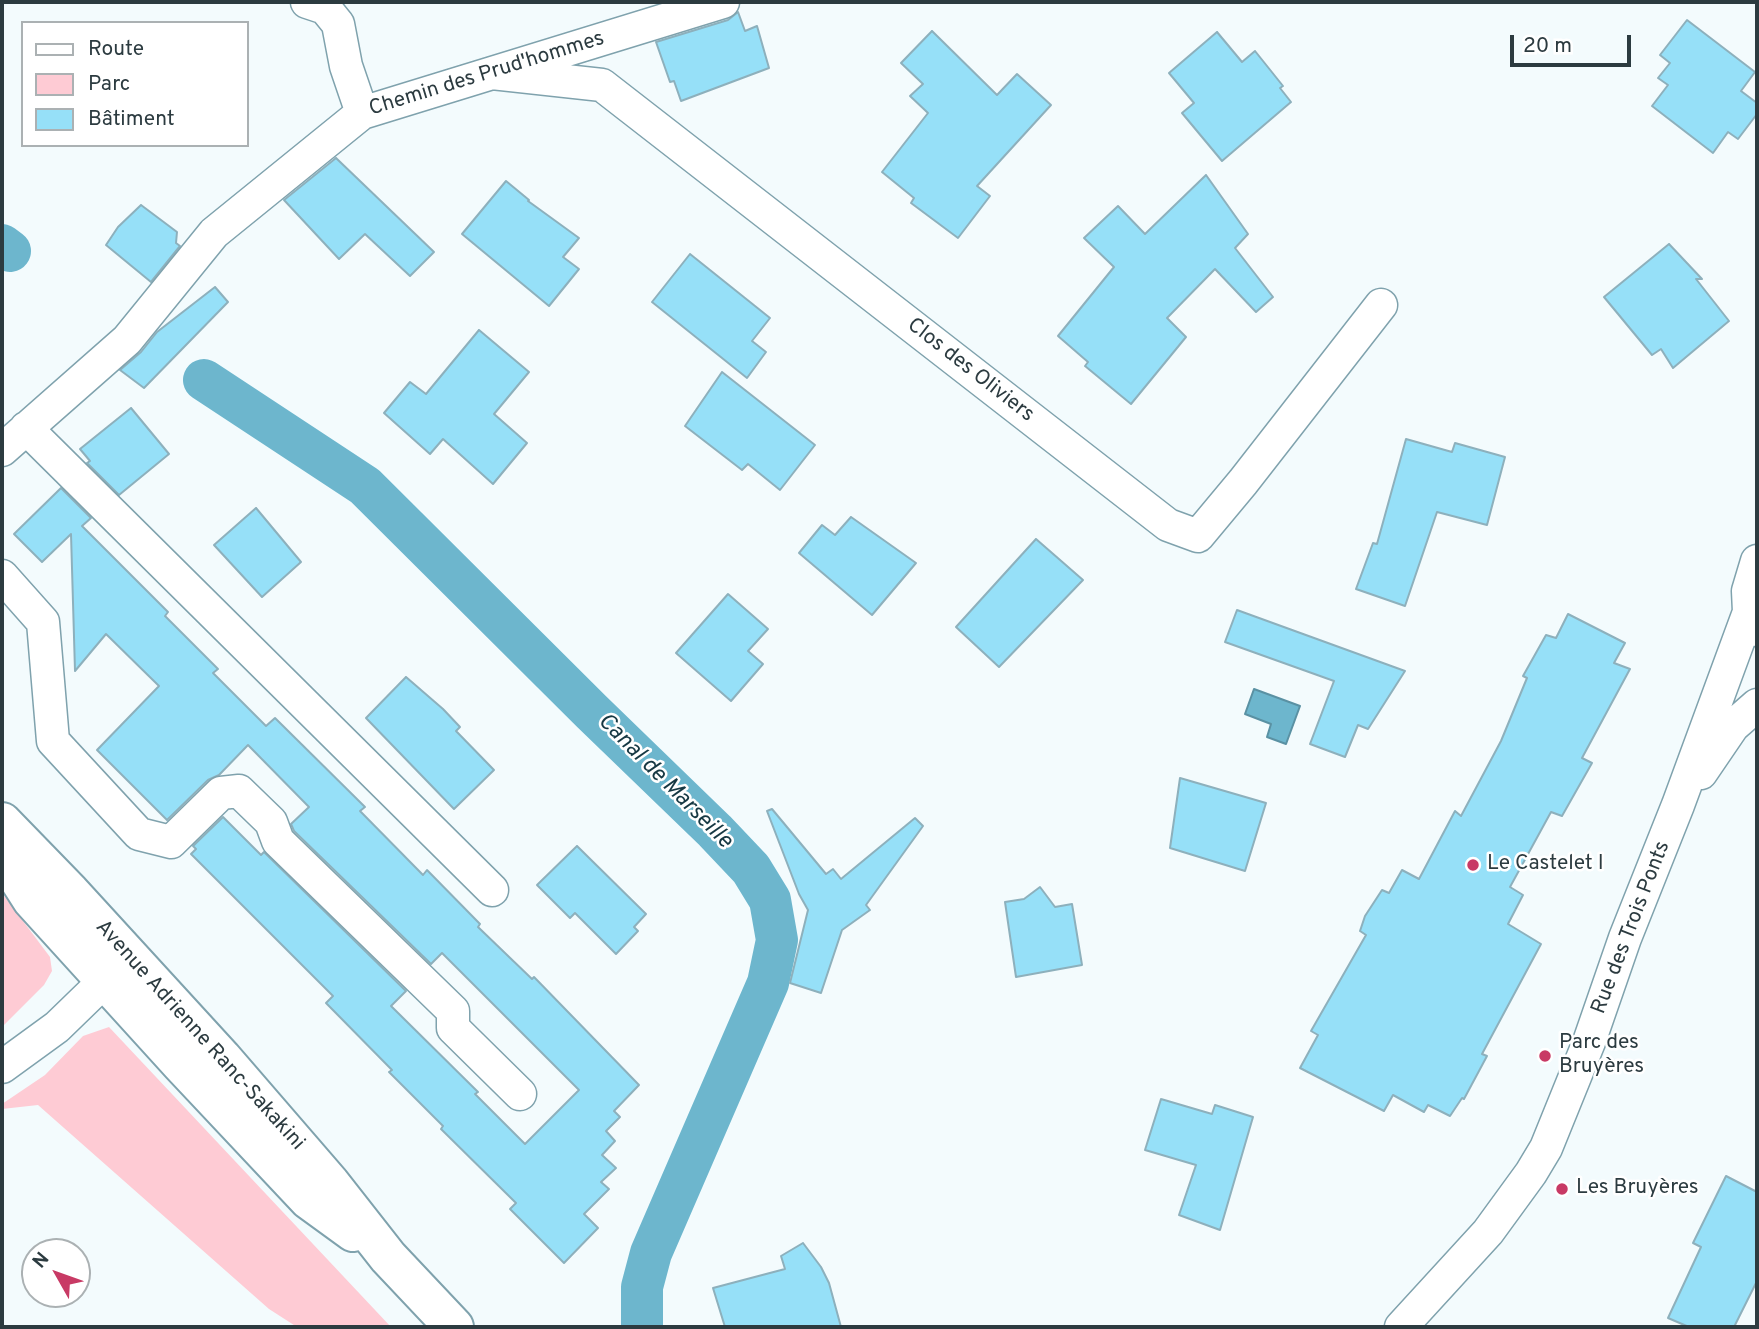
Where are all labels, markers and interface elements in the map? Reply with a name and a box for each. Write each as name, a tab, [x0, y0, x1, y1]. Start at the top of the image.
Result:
legend	[21, 21, 248, 147]
scale bar	[1514, 21, 1635, 65]
street label: Chemin des Prud'hommes	[366, 27, 608, 123]
text: 20 m	[1523, 33, 1572, 60]
text: Route	[88, 36, 144, 63]
text: Parc	[88, 71, 130, 98]
text: Bâtiment	[88, 106, 175, 133]
street label: Clos des Oliviers	[901, 313, 1039, 429]
water label: Canal de Marseille	[591, 709, 737, 855]
street label: Rue des Trois Ponts	[1587, 838, 1677, 1018]
place label: Le Castelet I	[1487, 852, 1604, 878]
marker: Le Castelet I	[1465, 857, 1481, 873]
street label: Avenue Adrienne Ranc-Sakakini	[89, 916, 309, 1156]
place label: Parc des Bruyères	[1559, 1031, 1644, 1081]
marker: Parc des Bruyères	[1537, 1048, 1553, 1064]
place label: Les Bruyères	[1576, 1176, 1699, 1202]
marker: Les Bruyères	[1554, 1181, 1570, 1197]
north arrow	[21, 1238, 91, 1308]
text: N	[28, 1248, 55, 1274]

